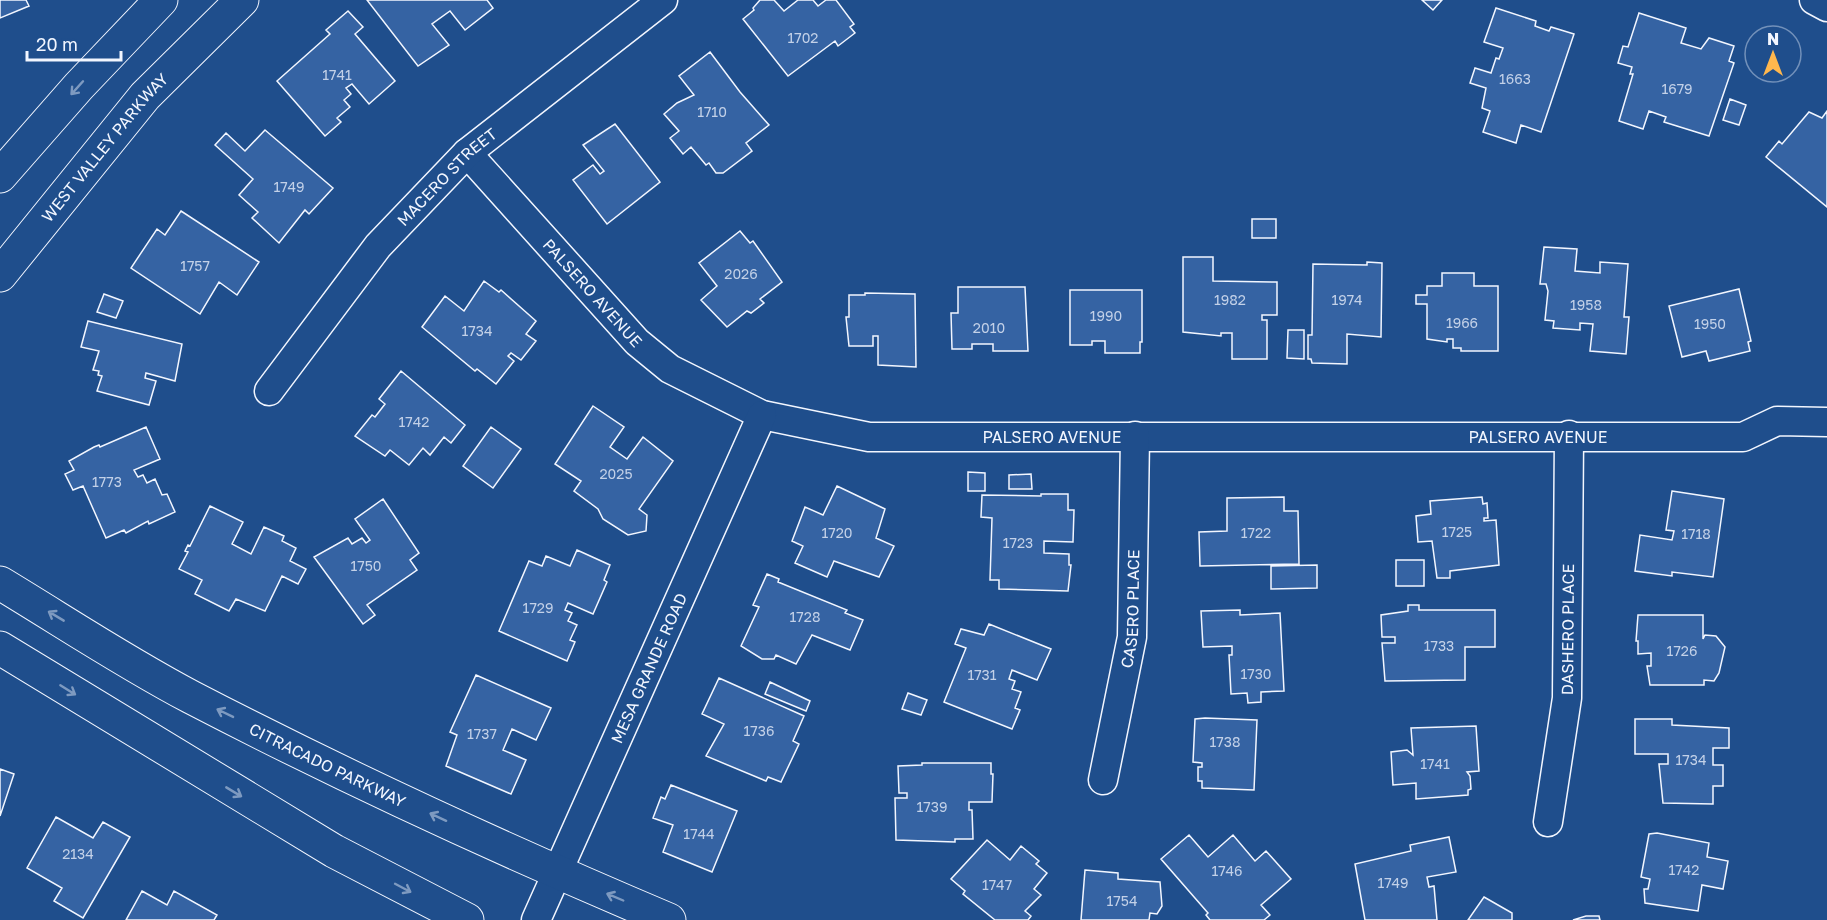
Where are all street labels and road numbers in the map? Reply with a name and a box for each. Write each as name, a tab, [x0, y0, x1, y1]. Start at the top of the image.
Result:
street label: WEST VALLEY PARKWAY	[37, 68, 173, 226]
street label: MACERO STREET	[393, 124, 501, 230]
street label: PALSERO AVENUE	[539, 234, 647, 351]
street label: PALSERO AVENUE	[983, 427, 1122, 447]
street label: PALSERO AVENUE	[1469, 427, 1608, 447]
street label: CASERO PLACE	[1116, 549, 1143, 670]
street label: DASHERO PLACE	[1557, 564, 1578, 695]
street label: MESA GRANDE ROAD	[606, 590, 691, 746]
street label: CITRACADO PARKWAY	[246, 719, 410, 812]

